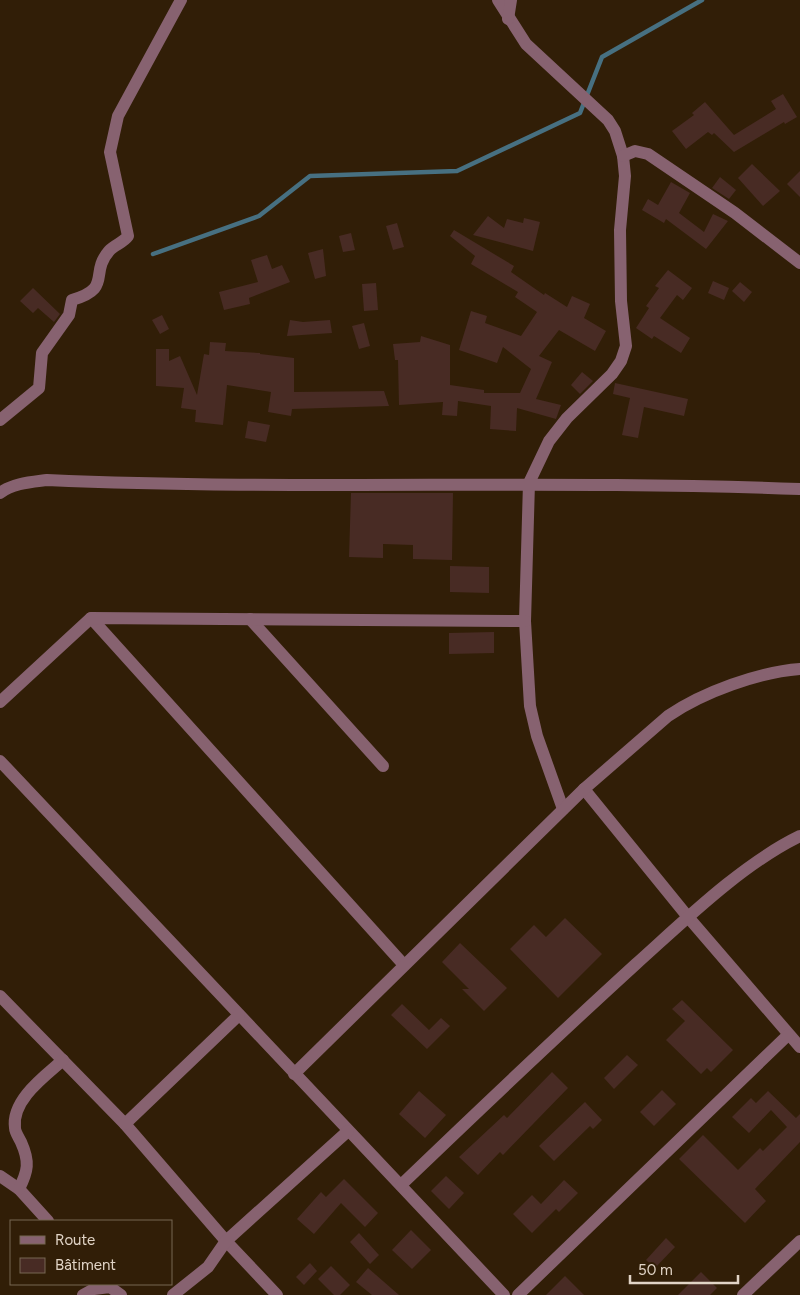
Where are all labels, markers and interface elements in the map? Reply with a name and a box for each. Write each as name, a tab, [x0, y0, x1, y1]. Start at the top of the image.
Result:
legend	[10, 1220, 172, 1285]
text: Route	[55, 1231, 95, 1249]
scale bar	[630, 1252, 738, 1284]
text: Bâtiment	[55, 1256, 116, 1274]
text: 50 m	[638, 1261, 673, 1279]

